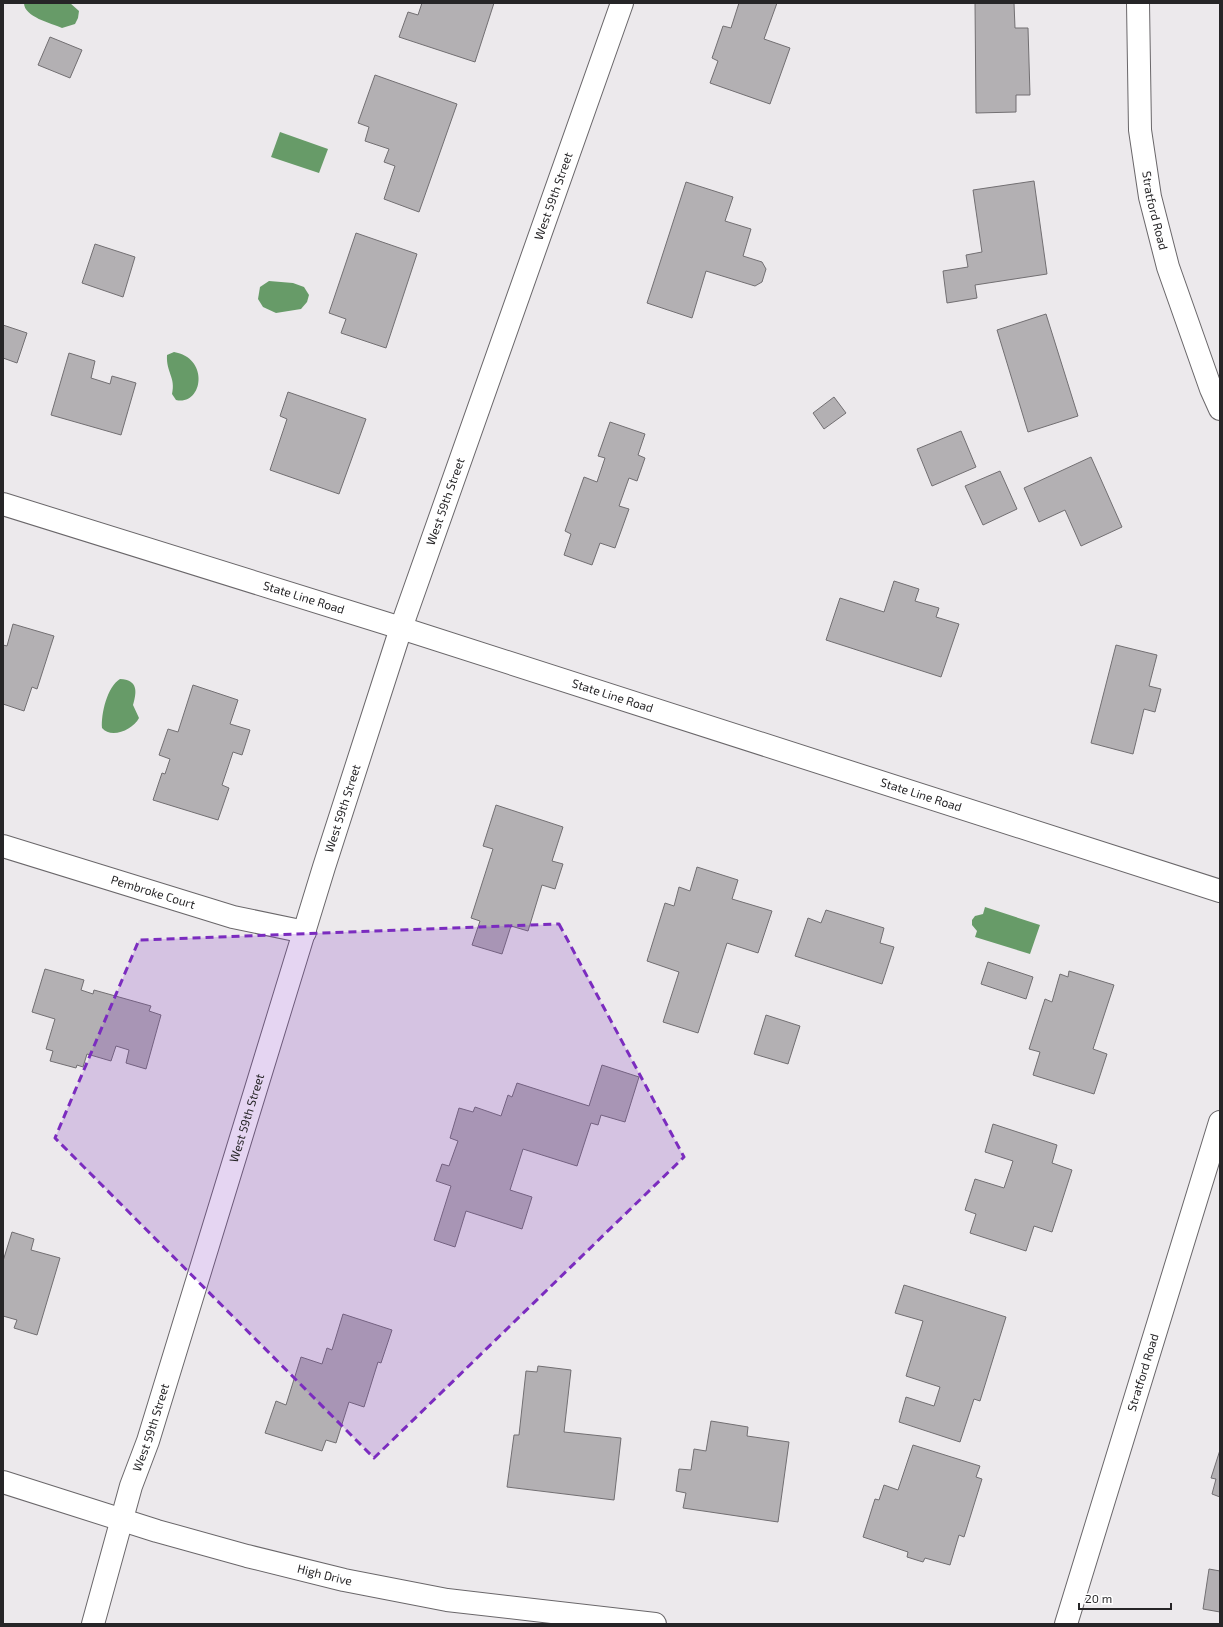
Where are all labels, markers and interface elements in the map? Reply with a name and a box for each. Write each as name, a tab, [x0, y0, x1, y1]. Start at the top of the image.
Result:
street label: West 59th Street	[531, 150, 575, 242]
street label: Stratford Road	[1140, 170, 1171, 251]
street label: West 59th Street	[423, 455, 467, 547]
street label: State Line Road	[262, 577, 346, 616]
street label: State Line Road	[570, 675, 655, 715]
street label: West 59th Street	[321, 762, 363, 854]
street label: State Line Road	[879, 774, 964, 814]
street label: Pembroke Court	[110, 872, 197, 911]
street label: West 59th Street	[226, 1071, 266, 1164]
street label: Stratford Road	[1124, 1332, 1161, 1413]
street label: West 59th Street	[129, 1381, 171, 1473]
street label: High Drive	[296, 1561, 353, 1587]
scale bar	[1079, 1585, 1171, 1611]
text: 20 m	[1085, 1591, 1112, 1605]

